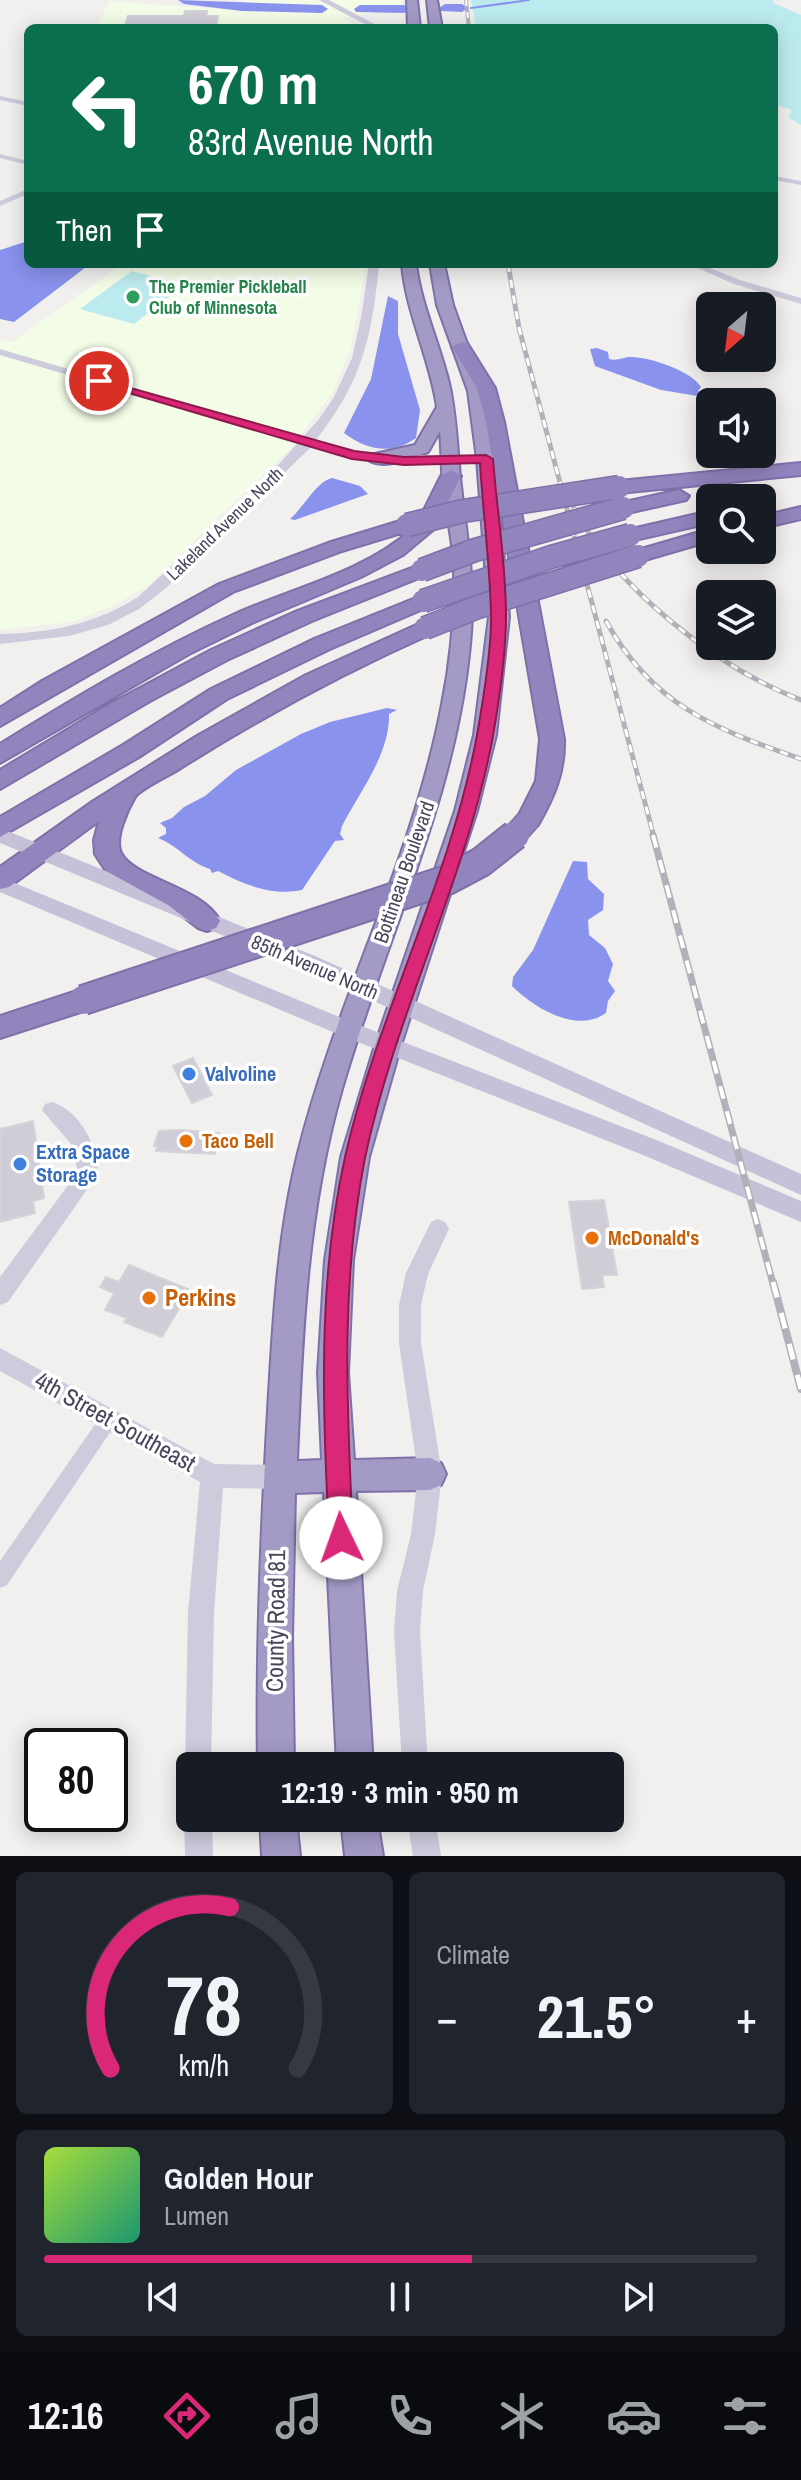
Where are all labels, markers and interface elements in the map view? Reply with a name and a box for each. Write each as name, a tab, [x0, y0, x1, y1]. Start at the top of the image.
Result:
text: 670 m	[188, 46, 318, 121]
icon: left	[56, 56, 160, 160]
text: 83rd Avenue North	[188, 118, 434, 166]
icon: arrive	[128, 208, 172, 252]
text: Then	[56, 210, 112, 250]
place label: The Premier Pickleball Club of Minnesota	[149, 274, 307, 320]
marker: The Premier Pickleball Club of Minnesota	[124, 288, 142, 306]
north arrow	[696, 292, 776, 372]
map controls	[696, 292, 776, 660]
pin	[65, 347, 133, 415]
icon: arrive	[77, 359, 121, 403]
button: sound	[696, 388, 776, 468]
street label: Lakeland Avenue North	[161, 461, 288, 586]
button: search	[696, 484, 776, 564]
button: layers	[696, 580, 776, 660]
street label: Bottineau Boulevard	[367, 797, 440, 946]
street label: 85th Avenue North	[248, 928, 383, 1005]
place label: Valvoline	[205, 1060, 276, 1087]
marker: Valvoline	[180, 1065, 198, 1083]
place label: Taco Bell	[202, 1127, 274, 1154]
marker: Taco Bell	[177, 1132, 195, 1150]
place label: Extra Space Storage	[36, 1138, 130, 1188]
marker: Extra Space Storage	[11, 1155, 29, 1173]
place label: McDonald's	[608, 1224, 699, 1251]
marker: McDonald's	[583, 1229, 601, 1247]
place label: Perkins	[165, 1281, 236, 1313]
marker: Perkins	[140, 1289, 158, 1307]
street label: 4th Street Southeast	[29, 1364, 202, 1479]
position arrow	[299, 1496, 383, 1580]
street label: County Road 81	[258, 1550, 292, 1692]
speed limit sign: 80	[24, 1728, 128, 1832]
text: 12:19 · 3 min · 950 m	[281, 1772, 519, 1812]
text: Climate	[437, 1937, 510, 1972]
text: 78	[166, 1949, 242, 2061]
text: 21.5°	[537, 1976, 657, 2057]
text: −	[437, 1987, 458, 2047]
text: +	[736, 1987, 757, 2047]
text: km/h	[179, 2046, 230, 2085]
text: Golden Hour	[164, 2158, 313, 2198]
text: Lumen	[164, 2198, 229, 2233]
icon: previous	[141, 2275, 185, 2319]
icon: pause	[378, 2275, 422, 2319]
icon: next	[616, 2275, 660, 2319]
icon: directions	[159, 2388, 215, 2444]
icon: music	[271, 2388, 327, 2444]
icon: phone	[382, 2388, 438, 2444]
icon: climate	[494, 2388, 550, 2444]
icon: car	[606, 2388, 662, 2444]
icon: filters	[717, 2388, 773, 2444]
text: 12:16	[28, 2392, 103, 2440]

